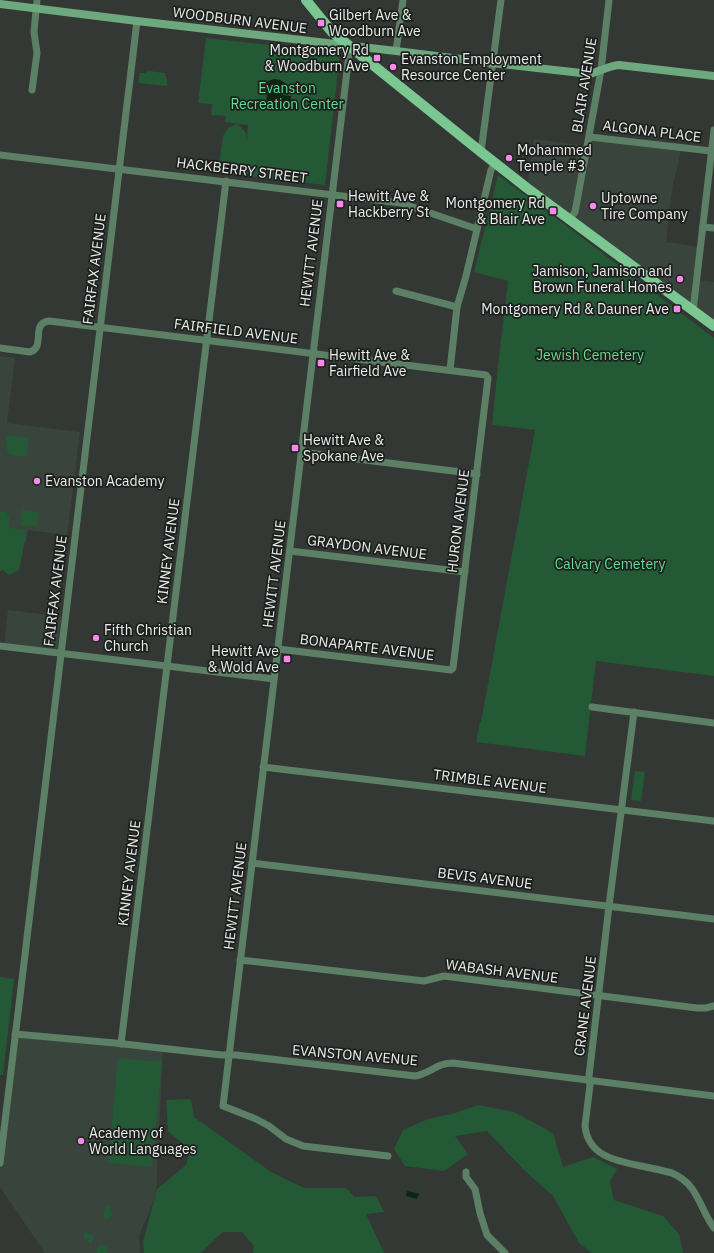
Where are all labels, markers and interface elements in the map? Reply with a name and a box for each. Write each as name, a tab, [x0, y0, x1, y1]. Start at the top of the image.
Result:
street label: WOODBURN AVENUE	[172, 3, 308, 37]
place label: Gilbert Ave & Woodburn Ave	[329, 6, 421, 40]
marker: Gilbert Ave & Woodburn Ave	[316, 18, 326, 28]
street label: BLAIR AVENUE	[568, 36, 600, 134]
place label: Montgomery Rd & Woodburn Ave	[264, 41, 369, 75]
place label: Evanston Employment Resource Center	[401, 50, 542, 84]
marker: Montgomery Rd & Woodburn Ave	[372, 53, 382, 63]
marker: Evanston Employment Resource Center	[388, 62, 398, 72]
park label: Evanston Recreation Center	[230, 79, 344, 113]
street label: ALGONA PLACE	[602, 116, 702, 146]
place label: Mohammed Temple #3	[517, 141, 592, 175]
street label: HACKBERRY STREET	[175, 153, 309, 187]
marker: Mohammed Temple #3	[504, 153, 514, 163]
place label: Hewitt Ave & Hackberry St	[348, 187, 429, 221]
place label: Uptowne Tire Company	[601, 189, 688, 223]
place label: Montgomery Rd & Blair Ave	[446, 194, 545, 228]
street label: HEWITT AVENUE	[295, 198, 327, 308]
marker: Hewitt Ave & Hackberry St	[335, 199, 345, 209]
marker: Uptowne Tire Company	[588, 201, 598, 211]
marker: Montgomery Rd & Blair Ave	[548, 206, 558, 216]
street label: FAIRFAX AVENUE	[78, 213, 110, 325]
place label: Jamison, Jamison and Brown Funeral Homes	[532, 262, 672, 296]
marker: Jamison, Jamison and Brown Funeral Homes	[675, 274, 685, 284]
place label: Montgomery Rd & Dauner Ave	[481, 300, 669, 318]
marker: Montgomery Rd & Dauner Ave	[672, 304, 682, 314]
street label: FAIRFIELD AVENUE	[173, 314, 299, 348]
place label: Hewitt Ave & Fairfield Ave	[329, 346, 410, 380]
park label: Jewish Cemetery	[536, 346, 644, 364]
marker: Hewitt Ave & Fairfield Ave	[316, 358, 326, 368]
place label: Hewitt Ave & Spokane Ave	[303, 431, 384, 465]
marker: Hewitt Ave & Spokane Ave	[290, 443, 300, 453]
street label: HURON AVENUE	[443, 468, 473, 574]
place label: Evanston Academy	[45, 472, 164, 490]
marker: Evanston Academy	[32, 476, 42, 486]
street label: KINNEY AVENUE	[153, 497, 183, 605]
street label: HEWITT AVENUE	[258, 519, 290, 629]
street label: GRAYDON AVENUE	[306, 531, 428, 563]
street label: FAIRFAX AVENUE	[39, 535, 71, 647]
park label: Calvary Cemetery	[555, 555, 665, 573]
place label: Fifth Christian Church	[104, 621, 192, 655]
street label: BONAPARTE AVENUE	[299, 630, 435, 664]
marker: Fifth Christian Church	[91, 633, 101, 643]
place label: Hewitt Ave & Wold Ave	[207, 642, 279, 676]
marker: Hewitt Ave & Wold Ave	[282, 654, 292, 664]
street label: TRIMBLE AVENUE	[432, 765, 548, 797]
street label: KINNEY AVENUE	[114, 819, 144, 927]
street label: HEWITT AVENUE	[219, 841, 251, 951]
street label: BEVIS AVENUE	[437, 863, 533, 893]
street label: WABASH AVENUE	[445, 955, 559, 987]
street label: CRANE AVENUE	[570, 955, 600, 1057]
street label: EVANSTON AVENUE	[291, 1041, 419, 1069]
place label: Academy of World Languages	[89, 1124, 197, 1158]
marker: Academy of World Languages	[76, 1136, 86, 1146]

